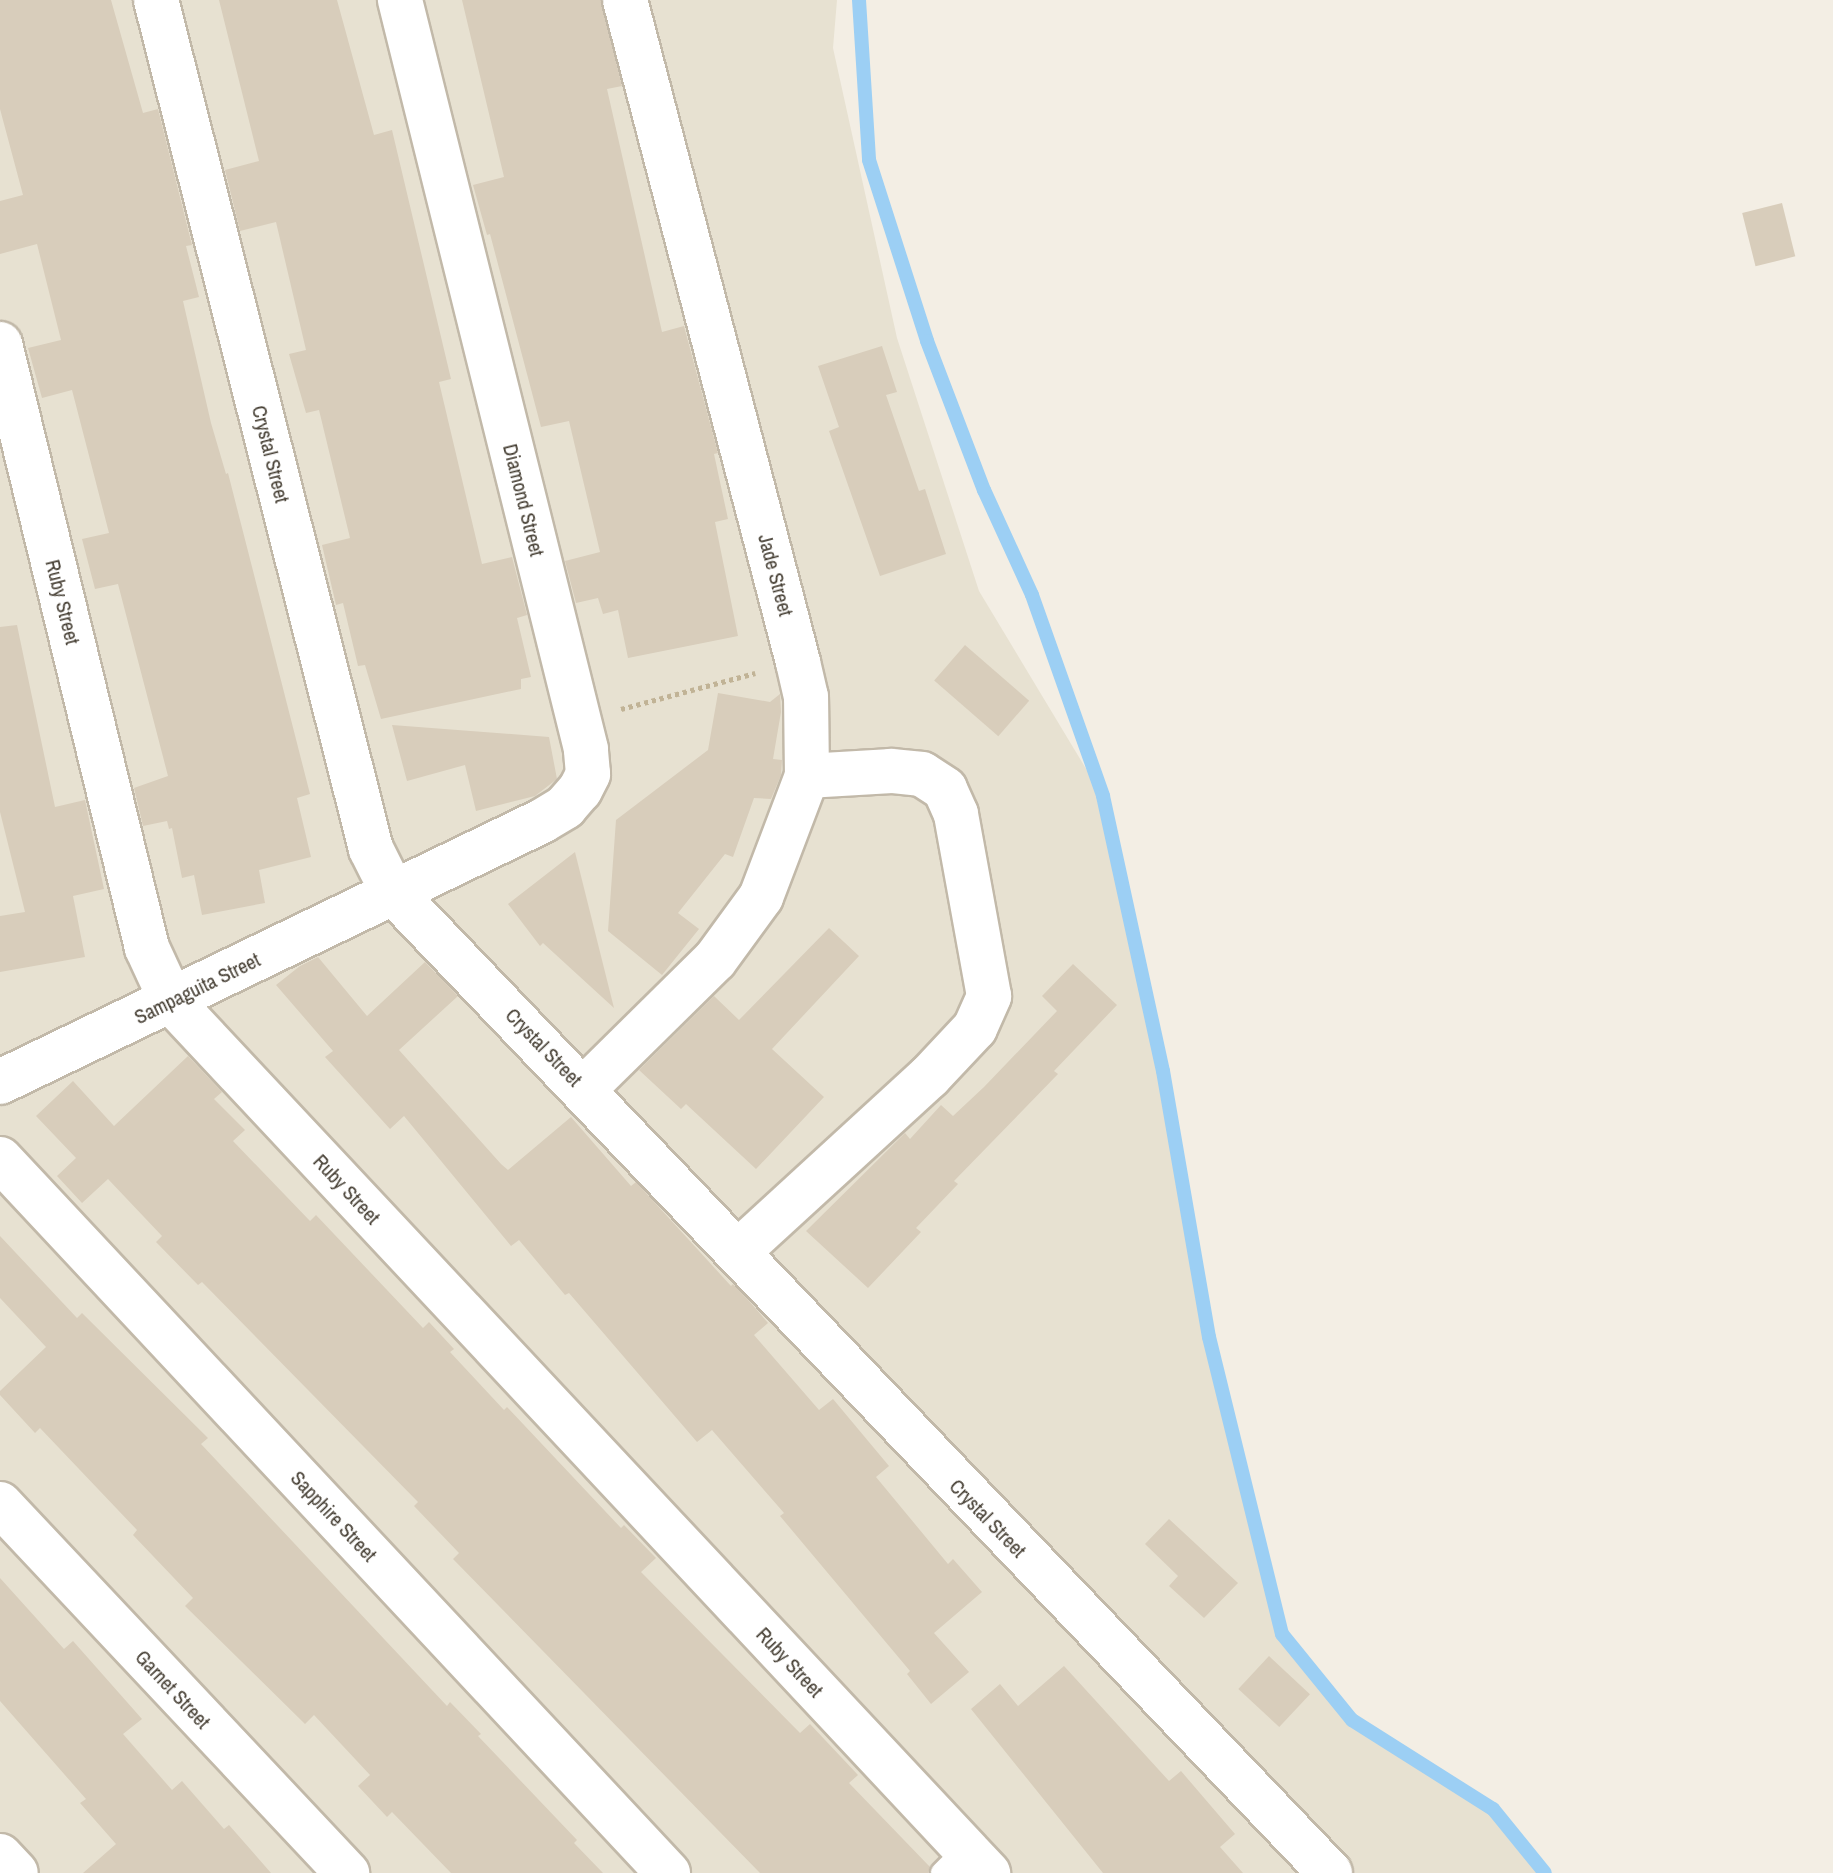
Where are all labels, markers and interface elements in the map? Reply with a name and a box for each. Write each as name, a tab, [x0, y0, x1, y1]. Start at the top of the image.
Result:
street label: Crystal Street	[247, 403, 295, 505]
street label: Diamond Street	[498, 441, 550, 559]
street label: Jade Street	[754, 531, 798, 619]
street label: Ruby Street	[41, 557, 85, 647]
street label: Sampaguita Street	[130, 947, 264, 1029]
street label: Crystal Street	[501, 1003, 587, 1091]
street label: Ruby Street	[309, 1149, 385, 1229]
street label: Sapphire Street	[286, 1466, 382, 1566]
street label: Crystal Street	[945, 1474, 1031, 1562]
street label: Ruby Street	[752, 1622, 828, 1702]
street label: Garnet Street	[131, 1645, 215, 1733]

